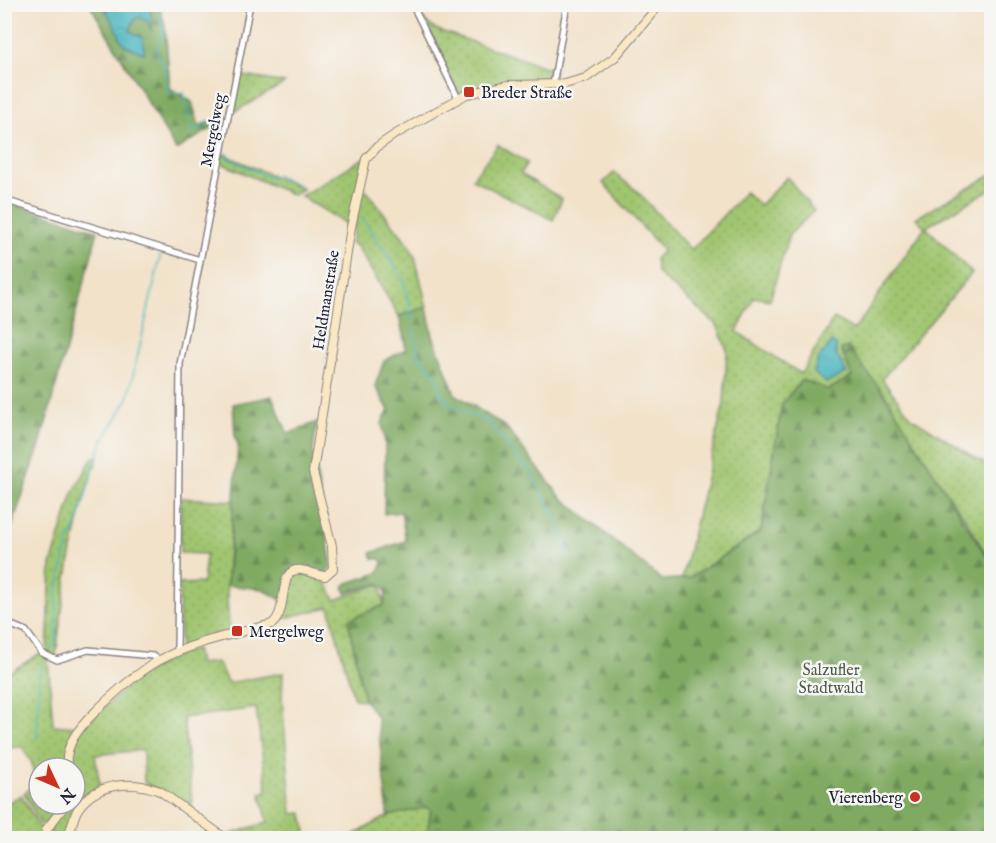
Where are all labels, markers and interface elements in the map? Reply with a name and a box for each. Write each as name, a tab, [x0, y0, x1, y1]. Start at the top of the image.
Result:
place label: Breder Straße	[481, 84, 572, 104]
marker: Breder Straße	[462, 85, 476, 99]
street label: Mergelweg	[197, 92, 231, 169]
street label: Heldmanstraße	[309, 249, 345, 352]
place label: Mergelweg	[249, 623, 324, 643]
marker: Mergelweg	[230, 624, 244, 638]
park label: Salzufler Stadtwald	[799, 661, 864, 699]
north arrow	[27, 756, 87, 816]
text: N	[54, 782, 79, 807]
place label: Vierenberg	[828, 789, 903, 809]
marker: Vierenberg	[908, 790, 922, 804]

